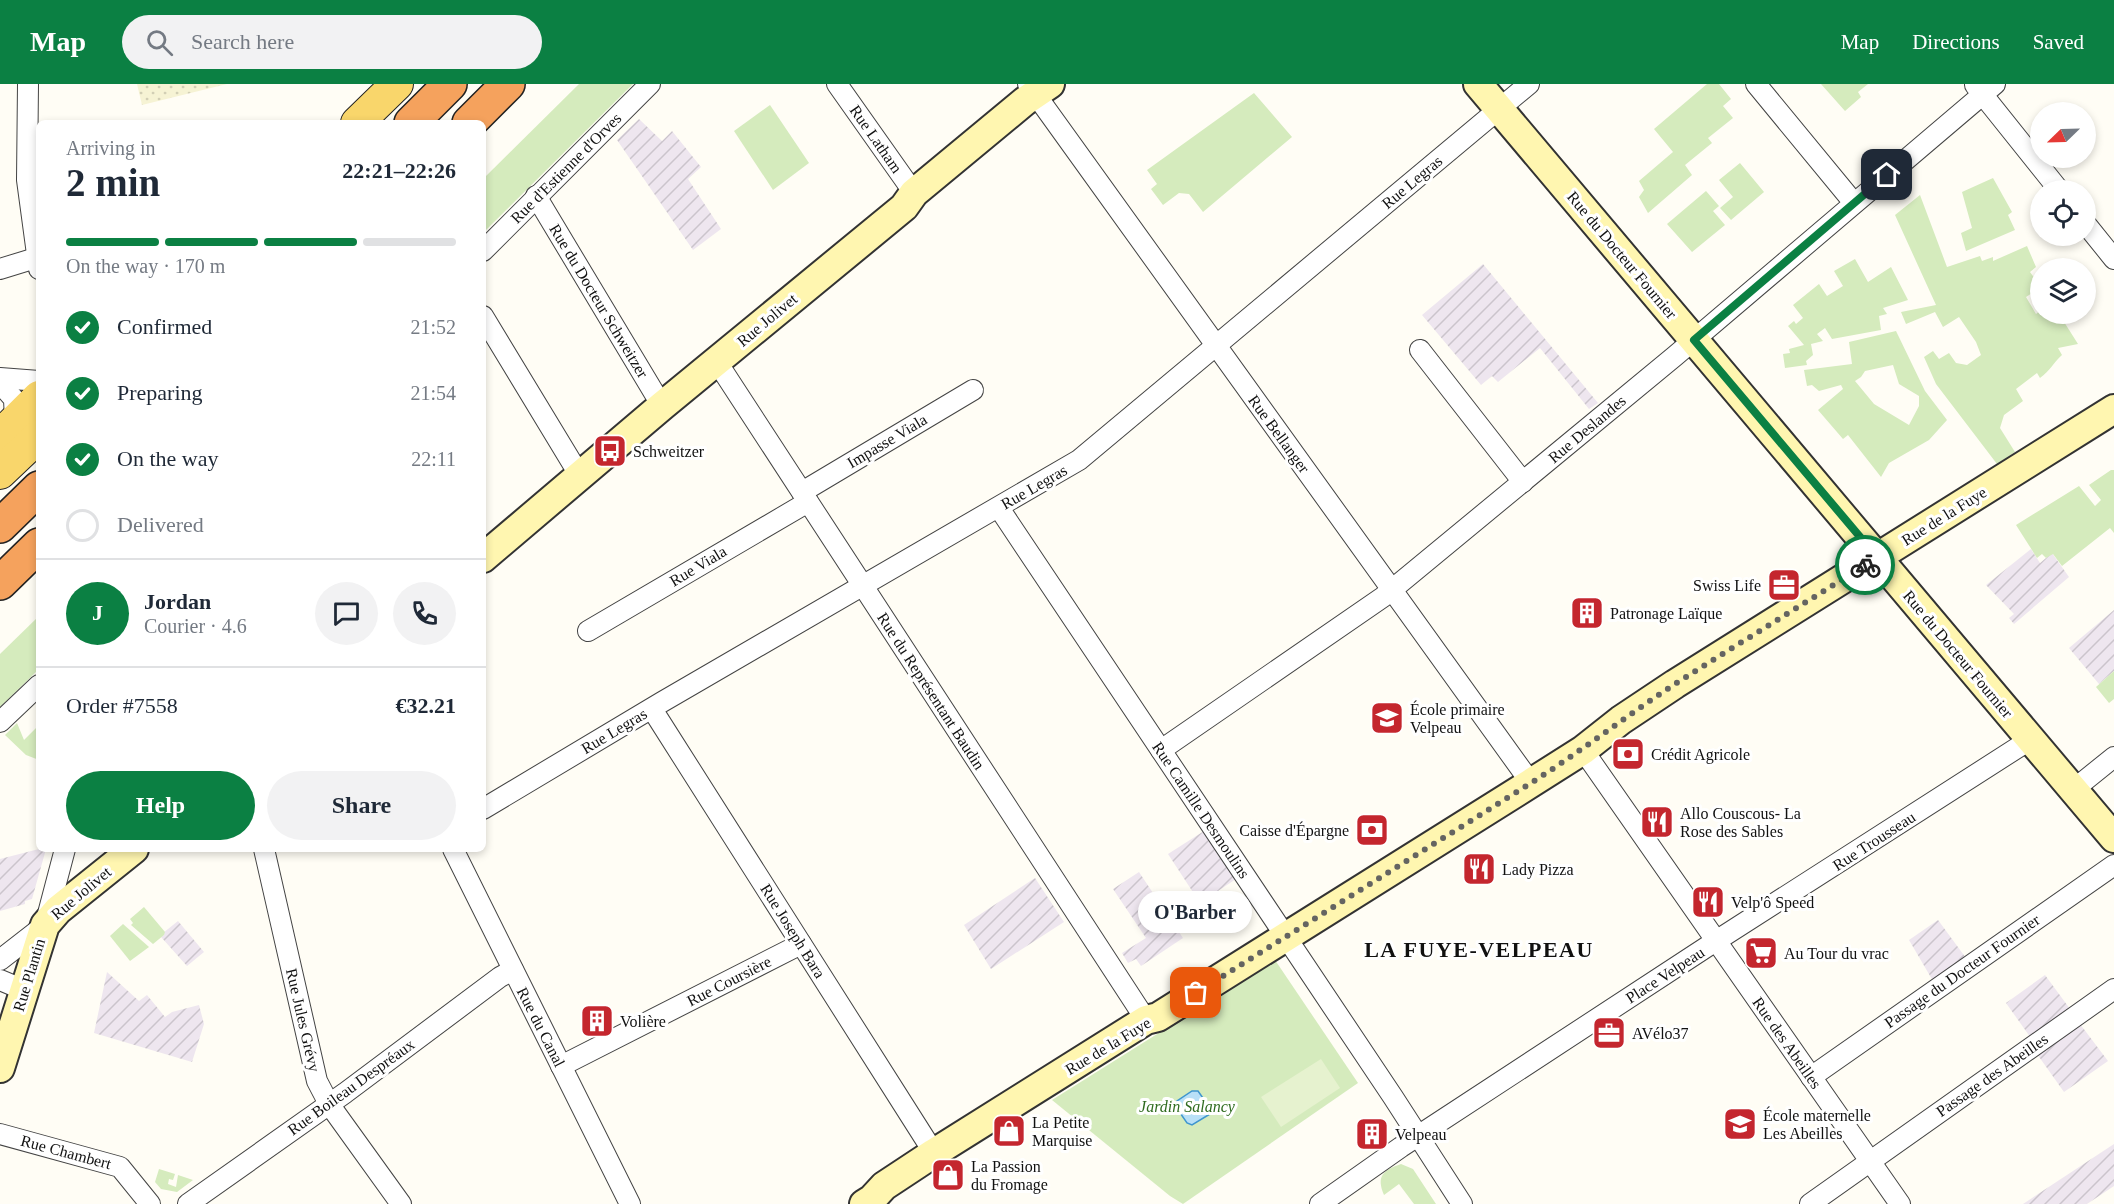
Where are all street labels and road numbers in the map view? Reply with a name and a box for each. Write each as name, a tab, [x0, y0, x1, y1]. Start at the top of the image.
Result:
street label: Rue Latham	[846, 102, 906, 177]
street label: Rue d'Estienne d'Orves	[507, 109, 625, 227]
street label: Rue Legras	[1378, 152, 1446, 213]
street label: Rue du Docteur Fournier	[1564, 188, 1680, 322]
street label: Rue du Docteur Schweitzer	[546, 221, 652, 382]
street label: Rue Jolivet	[734, 290, 801, 350]
street label: Rue Bellanger	[1244, 392, 1313, 477]
street label: Rue Deslandes	[1545, 392, 1629, 466]
street label: Impasse Viala	[844, 411, 930, 472]
street label: Rue Legras	[998, 461, 1070, 514]
street label: Rue de la Fuye	[1899, 483, 1990, 550]
street label: Rue Viala	[667, 542, 729, 590]
street label: Rue du Docteur Fournier	[1900, 587, 2016, 721]
street label: Rue du Représentant Baudin	[873, 609, 988, 773]
street label: Rue Legras	[578, 705, 650, 758]
street label: Rue Camille Desmoulins	[1149, 739, 1253, 881]
street label: Rue Trousseau	[1830, 808, 1918, 874]
street label: Rue Jolivet	[48, 863, 115, 923]
street label: Rue Joseph Bara	[756, 881, 829, 982]
street label: Passage du Docteur Fournier	[1881, 911, 2044, 1032]
street label: Rue Plantin	[10, 937, 48, 1013]
street label: Place Velpeau	[1623, 943, 1708, 1007]
street label: Rue Coursière	[684, 953, 774, 1009]
street label: Rue Jules Grévy	[282, 967, 323, 1074]
street label: Rue du Canal	[514, 984, 569, 1070]
street label: Rue des Abeilles	[1749, 994, 1825, 1092]
street label: Rue de la Fuye	[1062, 1014, 1154, 1079]
street label: Passage des Abeilles	[1933, 1030, 2052, 1121]
street label: Rue Boileau Despréaux	[285, 1035, 418, 1139]
street label: Rue Chambert	[19, 1132, 114, 1172]

